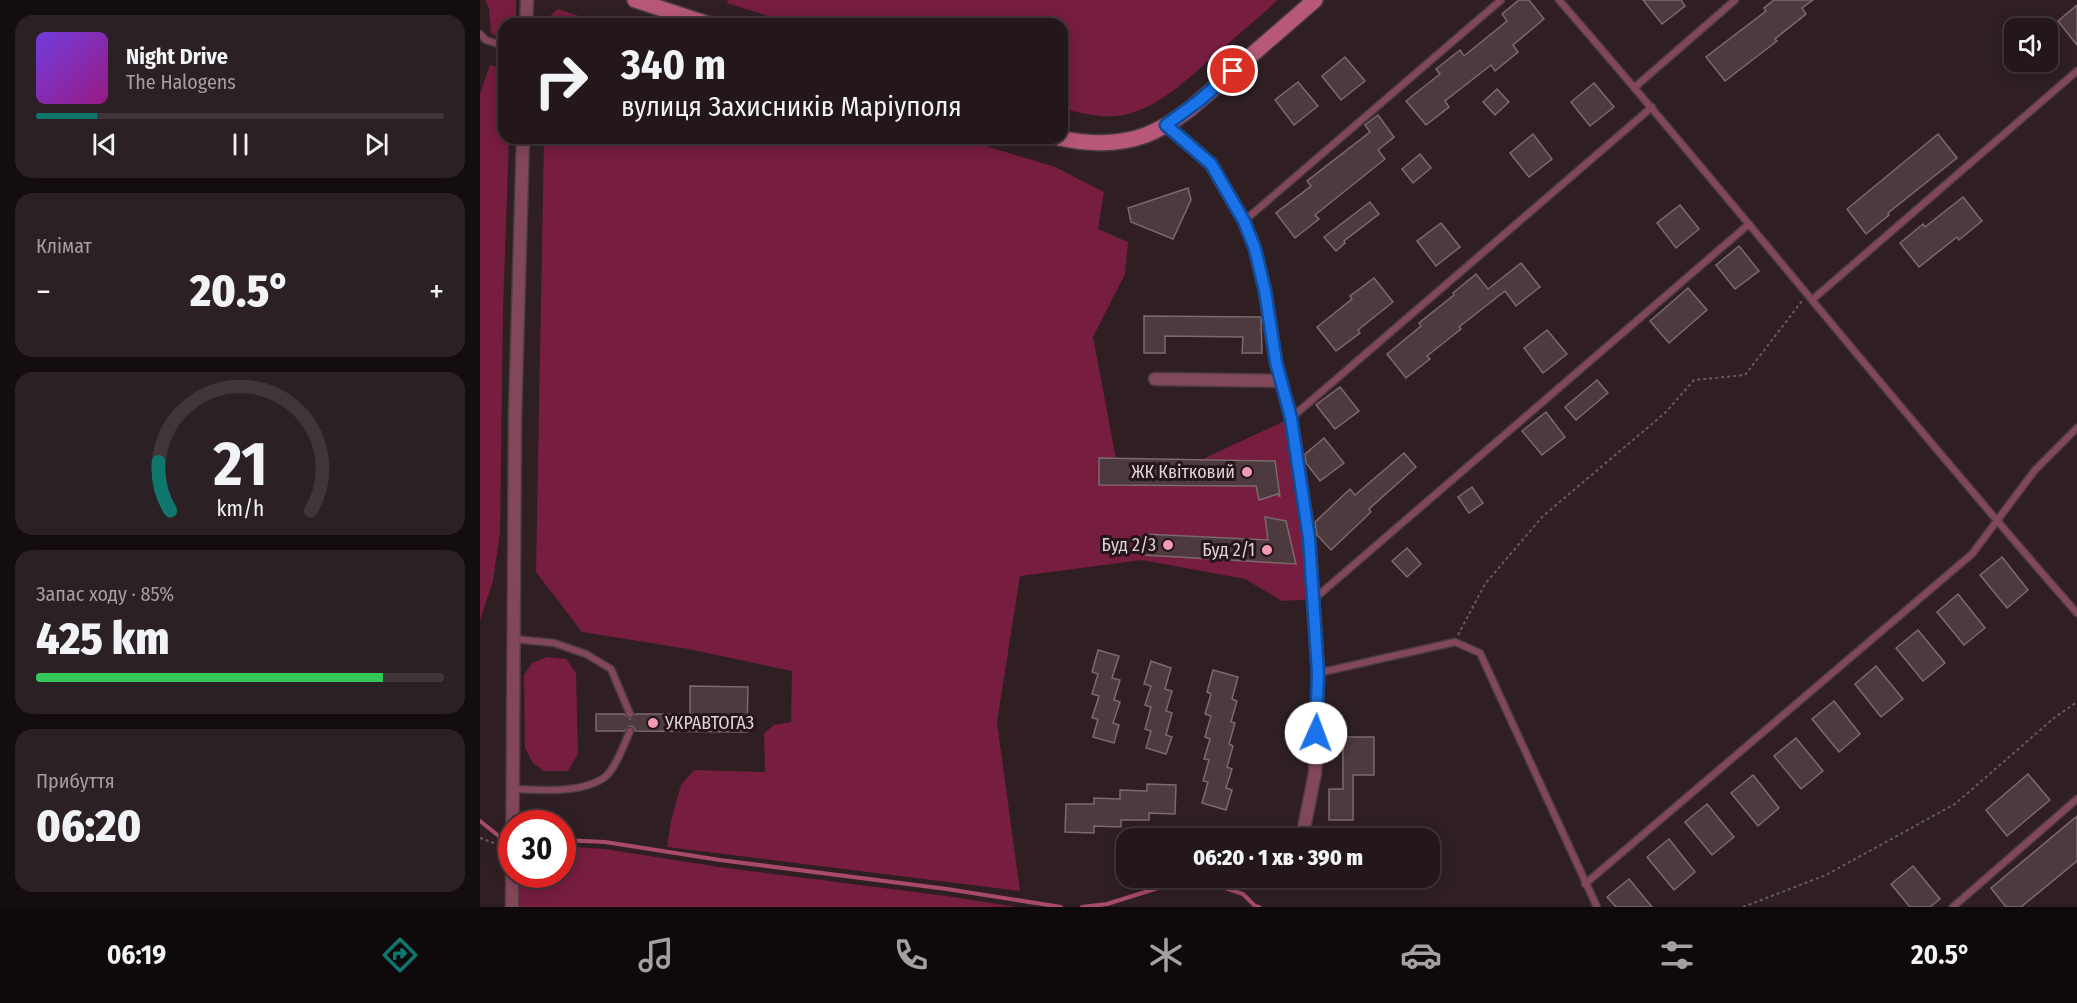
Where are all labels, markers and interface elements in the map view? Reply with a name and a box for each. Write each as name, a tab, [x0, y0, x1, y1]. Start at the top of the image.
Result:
map controls	[2004, 18, 2058, 72]
button: sound	[2004, 18, 2058, 72]
text: 340 m	[621, 40, 726, 90]
icon: right	[522, 42, 600, 120]
text: Night Drive	[126, 43, 228, 70]
pin	[1207, 45, 1258, 96]
icon: arrive	[1216, 54, 1249, 87]
text: The Halogens	[126, 70, 236, 94]
text: вулиця Захисників Маріуполя	[621, 91, 962, 123]
icon: previous	[88, 128, 121, 161]
icon: pause	[224, 128, 257, 161]
icon: next	[360, 128, 393, 161]
text: Клімат	[36, 234, 92, 258]
text: 20.5°	[190, 264, 290, 318]
text: −	[36, 272, 51, 312]
text: +	[429, 272, 444, 312]
text: 21	[212, 427, 267, 502]
place label: ЖК Квітковий	[1131, 461, 1235, 483]
marker: ЖК Квітковий	[1240, 465, 1254, 479]
text: km/h	[216, 496, 264, 522]
place label: Буд 2/3	[1102, 534, 1156, 556]
marker: Буд 2/3	[1161, 538, 1175, 552]
place label: Буд 2/1	[1202, 539, 1255, 561]
marker: Буд 2/1	[1260, 543, 1274, 557]
text: Запас ходу · 85%	[36, 582, 174, 606]
text: 425 km	[36, 612, 170, 666]
position arrow	[1284, 701, 1348, 765]
place label: УКРАВТОГАЗ	[664, 712, 754, 734]
marker: УКРАВТОГАЗ	[646, 716, 660, 730]
text: Прибуття	[36, 769, 115, 793]
text: 06:20	[36, 799, 141, 853]
speed limit sign: 30	[498, 810, 576, 888]
text: 06:20 · 1 хв · 390 m	[1193, 844, 1363, 871]
icon: directions	[379, 934, 421, 976]
icon: music	[635, 934, 677, 976]
icon: phone	[890, 934, 932, 976]
icon: climate	[1145, 934, 1187, 976]
icon: car	[1400, 934, 1442, 976]
icon: filters	[1656, 934, 1698, 976]
text: 06:19	[107, 939, 166, 971]
text: 20.5°	[1911, 939, 1970, 971]

